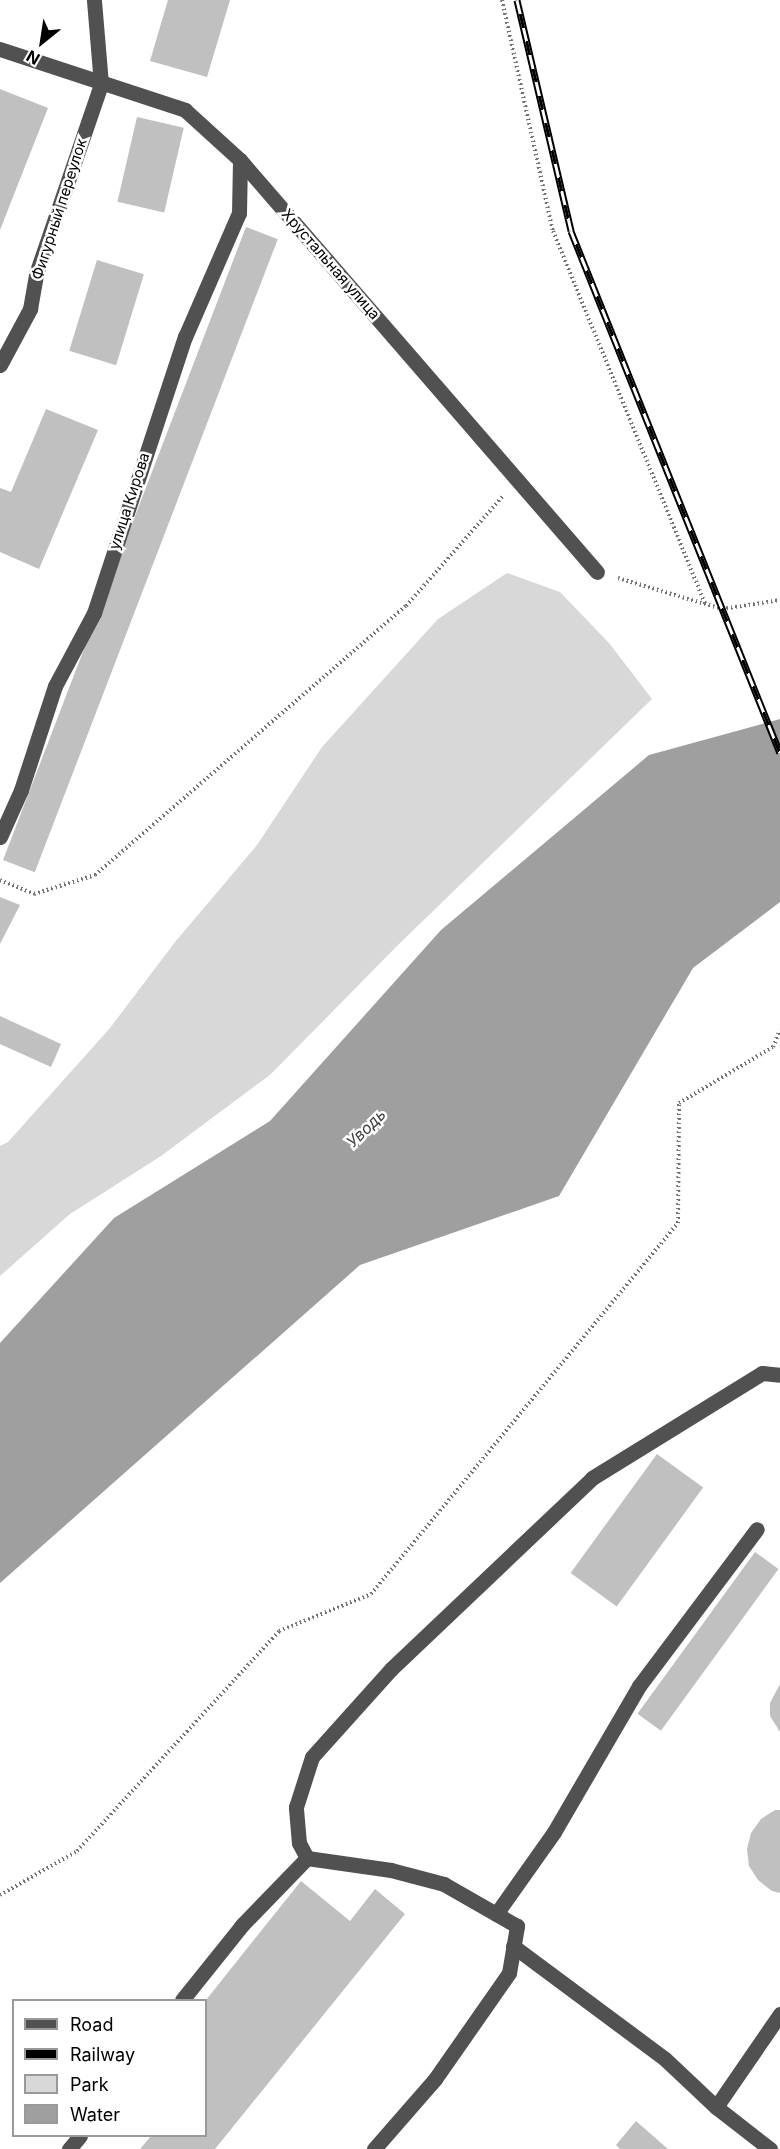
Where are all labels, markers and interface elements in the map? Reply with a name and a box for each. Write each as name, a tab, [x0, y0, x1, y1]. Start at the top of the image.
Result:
north arrow	[12, 12, 72, 72]
text: N	[23, 46, 43, 69]
street label: Фигурный переулок	[28, 136, 90, 282]
street label: Хрустальная улица	[278, 205, 384, 323]
street label: улица Кирова	[105, 450, 153, 552]
water label: Уводь	[342, 1105, 390, 1151]
legend	[12, 1999, 207, 2137]
text: Road	[70, 2014, 113, 2035]
text: Railway	[70, 2044, 135, 2065]
text: Park	[70, 2074, 109, 2095]
text: Water	[70, 2104, 120, 2125]

